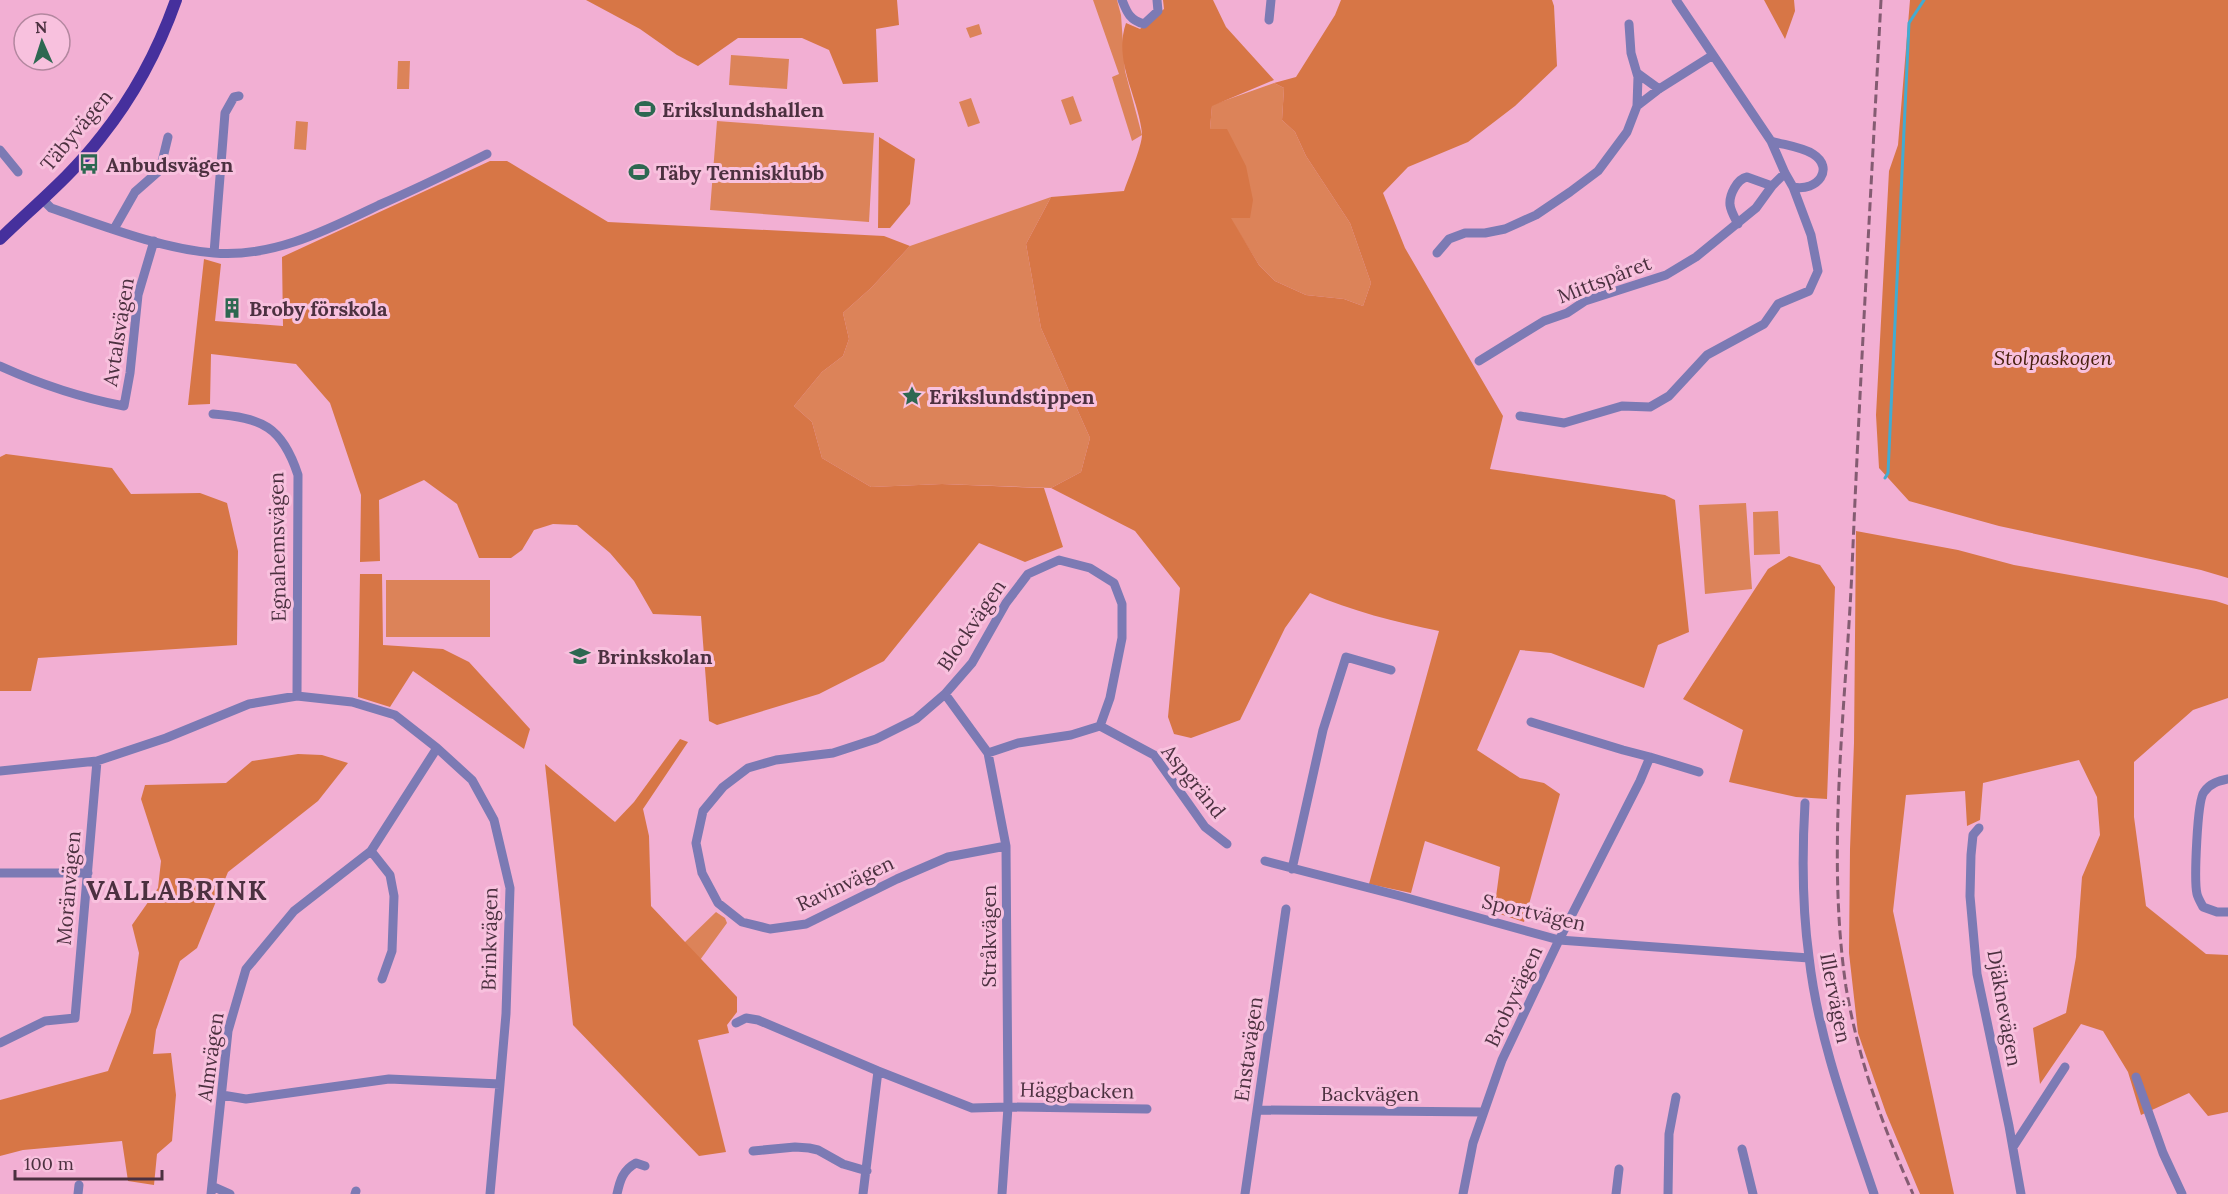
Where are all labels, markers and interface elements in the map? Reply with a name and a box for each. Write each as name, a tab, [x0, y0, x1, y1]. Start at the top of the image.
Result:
north arrow	[12, 12, 72, 72]
text: N	[35, 17, 48, 37]
street label: Täbyvägen	[35, 84, 117, 176]
sports icon: Erikslundshallen	[633, 97, 657, 121]
place label: Erikslundshallen	[662, 97, 824, 122]
bus stop icon: Anbudsvägen	[77, 152, 101, 176]
place label: Anbudsvägen	[106, 152, 233, 177]
sports icon: Täby Tennisklubb	[627, 160, 651, 184]
place label: Täby Tennisklubb	[656, 160, 824, 185]
street label: Mittspåret	[1554, 250, 1655, 308]
street label: Avtalsvägen	[97, 276, 139, 389]
building icon: Broby förskola	[220, 296, 244, 320]
place label: Broby förskola	[249, 296, 388, 321]
park label: Stolpaskogen	[1994, 345, 2113, 370]
place icon: Erikslundstippen	[900, 384, 924, 408]
place label: Erikslundstippen	[929, 384, 1095, 409]
street label: Egnahemsvägen	[263, 472, 291, 622]
street label: Blockvägen	[931, 575, 1011, 675]
school or university icon: Brinkskolan	[568, 644, 592, 668]
place label: Brinkskolan	[597, 644, 713, 669]
street label: Aspgränd	[1156, 738, 1231, 823]
street label: Moränvägen	[51, 830, 85, 946]
street label: Ravinvägen	[792, 850, 898, 916]
district label: VALLABRINK	[86, 874, 268, 907]
street label: Stråkvägen	[976, 885, 1001, 987]
street label: Brinkvägen	[476, 887, 502, 991]
street label: Sportvägen	[1480, 888, 1588, 936]
street label: Brobyvägen	[1479, 941, 1547, 1051]
street label: Djäknevägen	[1982, 948, 2028, 1068]
street label: Illervägen	[1815, 951, 1857, 1045]
street label: Enstavägen	[1228, 995, 1268, 1103]
street label: Almvägen	[191, 1011, 229, 1104]
street label: Häggbacken	[1020, 1077, 1134, 1103]
street label: Backvägen	[1321, 1081, 1419, 1106]
scale bar	[15, 1143, 162, 1181]
text: 100 m	[24, 1152, 74, 1175]

